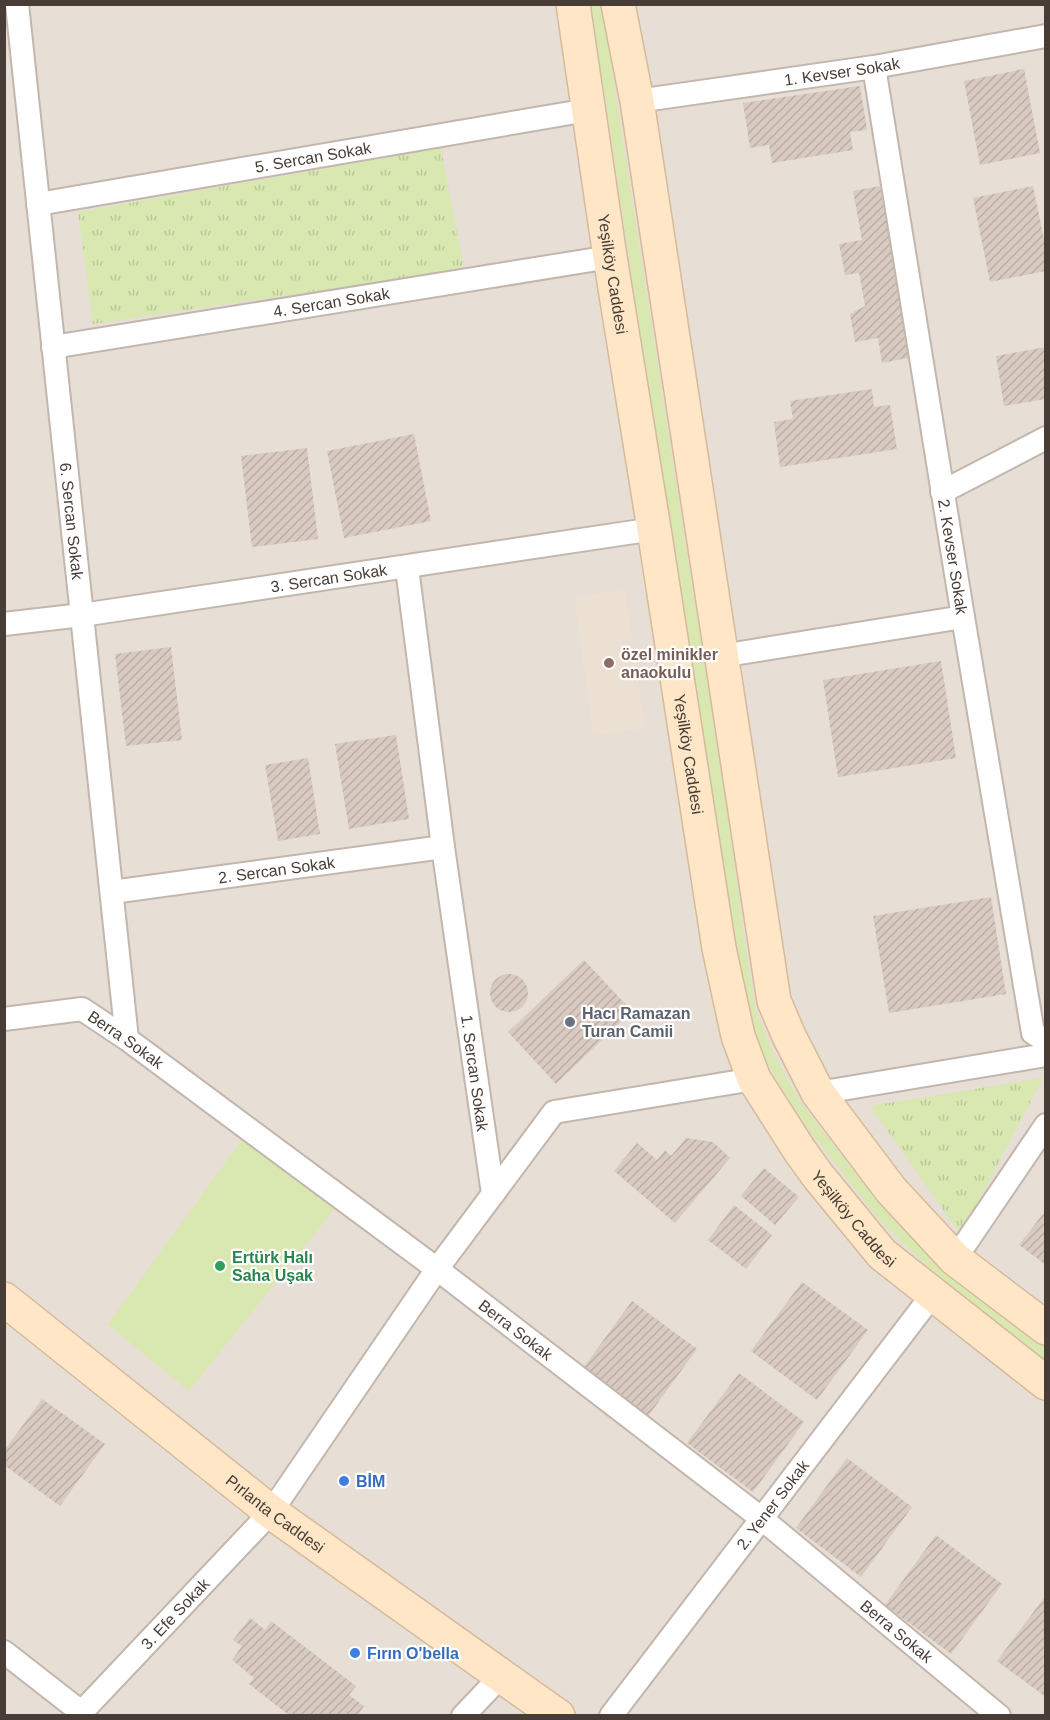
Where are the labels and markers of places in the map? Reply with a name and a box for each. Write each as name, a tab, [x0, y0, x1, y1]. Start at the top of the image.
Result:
place label: özel minikler anaokulu	[621, 646, 718, 681]
marker: özel minikler anaokulu	[602, 656, 616, 670]
place label: Hacı Ramazan Turan Camii	[582, 1005, 691, 1040]
marker: Hacı Ramazan Turan Camii	[563, 1015, 577, 1029]
place label: Ertürk Halı Saha Uşak	[232, 1249, 313, 1284]
marker: Ertürk Halı Saha Uşak	[213, 1259, 227, 1273]
place label: BİM	[356, 1473, 385, 1490]
marker: BİM	[337, 1474, 351, 1488]
place label: Fırın O'bella	[367, 1645, 459, 1662]
marker: Fırın O'bella	[348, 1646, 362, 1660]

